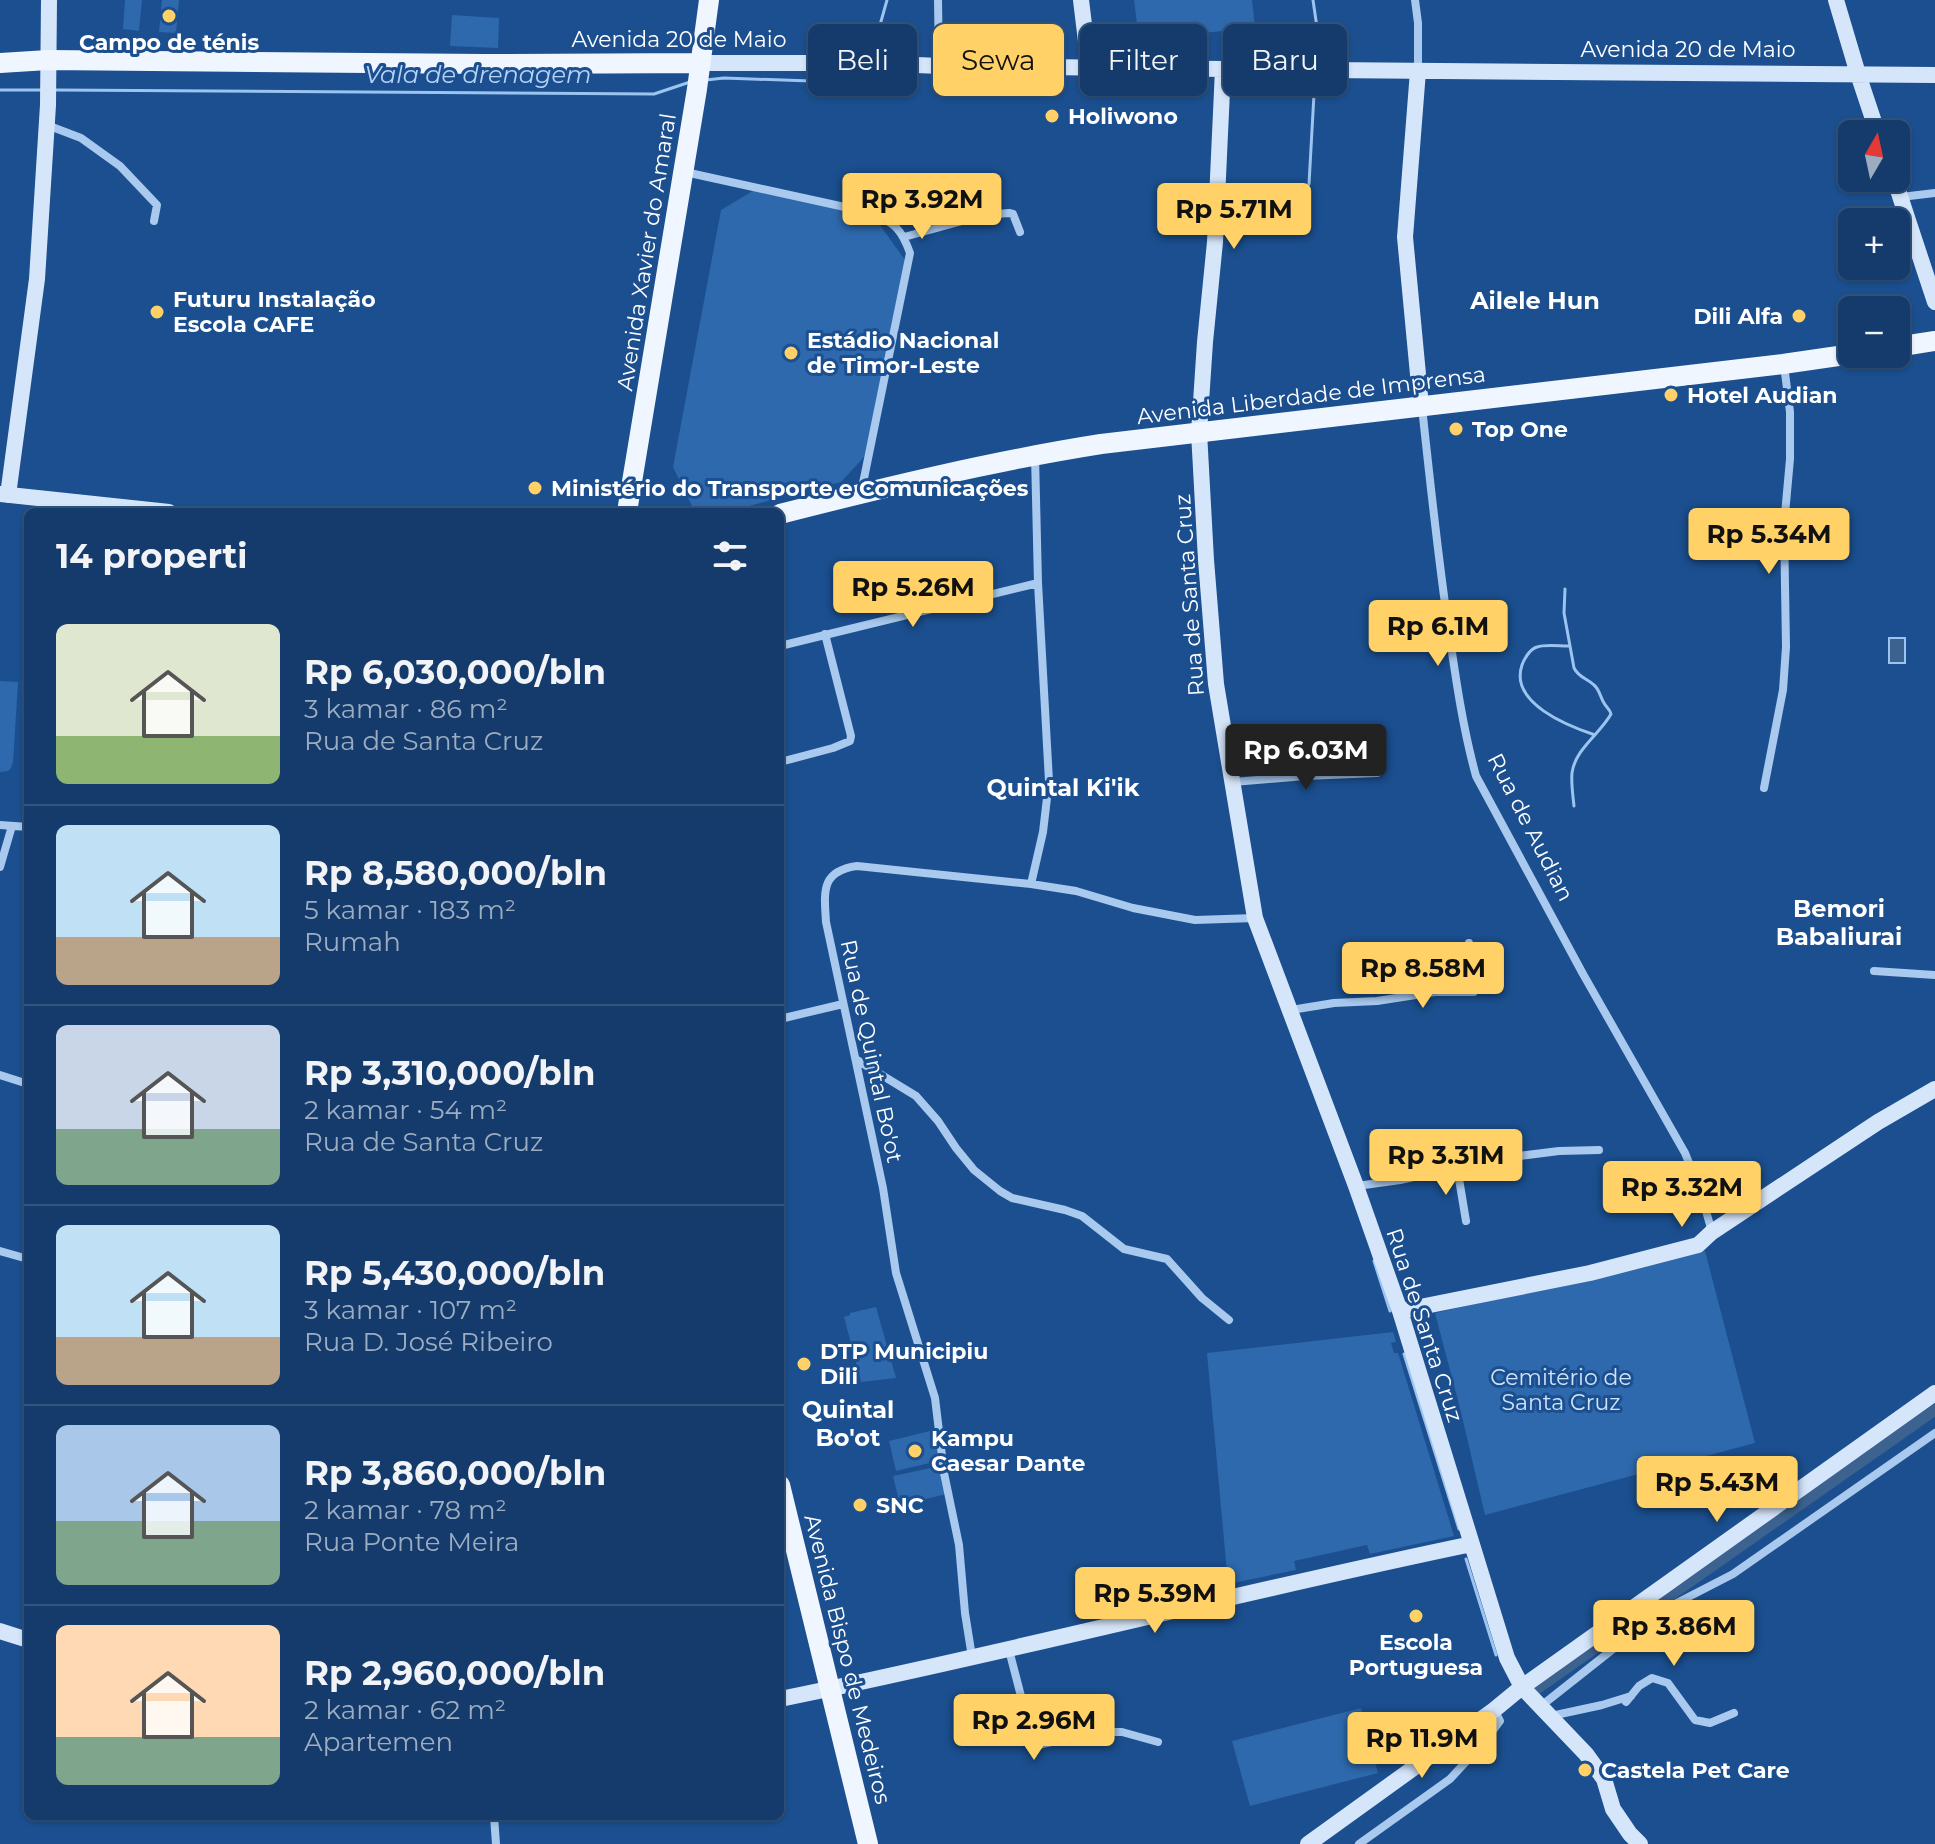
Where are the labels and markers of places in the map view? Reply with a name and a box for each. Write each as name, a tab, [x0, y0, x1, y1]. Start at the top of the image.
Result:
marker: Campo de ténis	[160, 7, 178, 25]
place label: Campo de ténis	[79, 29, 259, 56]
place label: Holiwono	[1068, 103, 1178, 130]
marker: Holiwono	[1043, 107, 1061, 125]
pin: Rp 3.92M	[839, 173, 1005, 241]
pin: Rp 5.71M	[1151, 183, 1317, 251]
place label: Futuru Instalação Escola CAFE	[173, 286, 376, 338]
marker: Futuru Instalação Escola CAFE	[148, 303, 166, 321]
place label: Dili Alfa	[1693, 303, 1783, 330]
marker: Dili Alfa	[1790, 307, 1808, 325]
place label: Estádio Nacional de Timor-Leste	[807, 327, 999, 379]
marker: Estádio Nacional de Timor-Leste	[782, 344, 800, 362]
place label: Hotel Audian	[1687, 382, 1838, 409]
marker: Hotel Audian	[1662, 386, 1680, 404]
place label: Top One	[1472, 416, 1568, 443]
marker: Top One	[1447, 420, 1465, 438]
place label: Ministério do Transporte e Comunicações	[551, 475, 1029, 502]
marker: Ministério do Transporte e Comunicações	[526, 479, 544, 497]
pin: Rp 5.34M	[1686, 508, 1852, 576]
pin: Rp 5.26M	[830, 561, 996, 629]
pin: Rp 6.1M	[1364, 600, 1512, 668]
pin: Rp 6.03M	[1223, 724, 1389, 792]
pin: Rp 8.58M	[1340, 942, 1506, 1010]
pin: Rp 3.31M	[1363, 1129, 1529, 1197]
pin: Rp 3.32M	[1599, 1161, 1765, 1229]
place label: DTP Municipiu Dili	[820, 1338, 988, 1390]
marker: DTP Municipiu Dili	[795, 1355, 813, 1373]
place label: Kampu Caesar Dante	[931, 1425, 1086, 1477]
marker: Kampu Caesar Dante	[906, 1442, 924, 1460]
pin: Rp 5.43M	[1634, 1456, 1800, 1524]
place label: SNC	[876, 1492, 924, 1519]
marker: SNC	[851, 1496, 869, 1514]
pin: Rp 5.39M	[1072, 1567, 1238, 1635]
pin: Rp 3.86M	[1591, 1600, 1757, 1668]
marker: Escola Portuguesa	[1407, 1607, 1425, 1625]
place label: Escola Portuguesa	[1349, 1629, 1483, 1681]
pin: Rp 2.96M	[951, 1694, 1117, 1762]
pin: Rp 11.9M	[1339, 1712, 1505, 1780]
place label: Castela Pet Care	[1601, 1757, 1790, 1784]
marker: Castela Pet Care	[1576, 1761, 1594, 1779]

